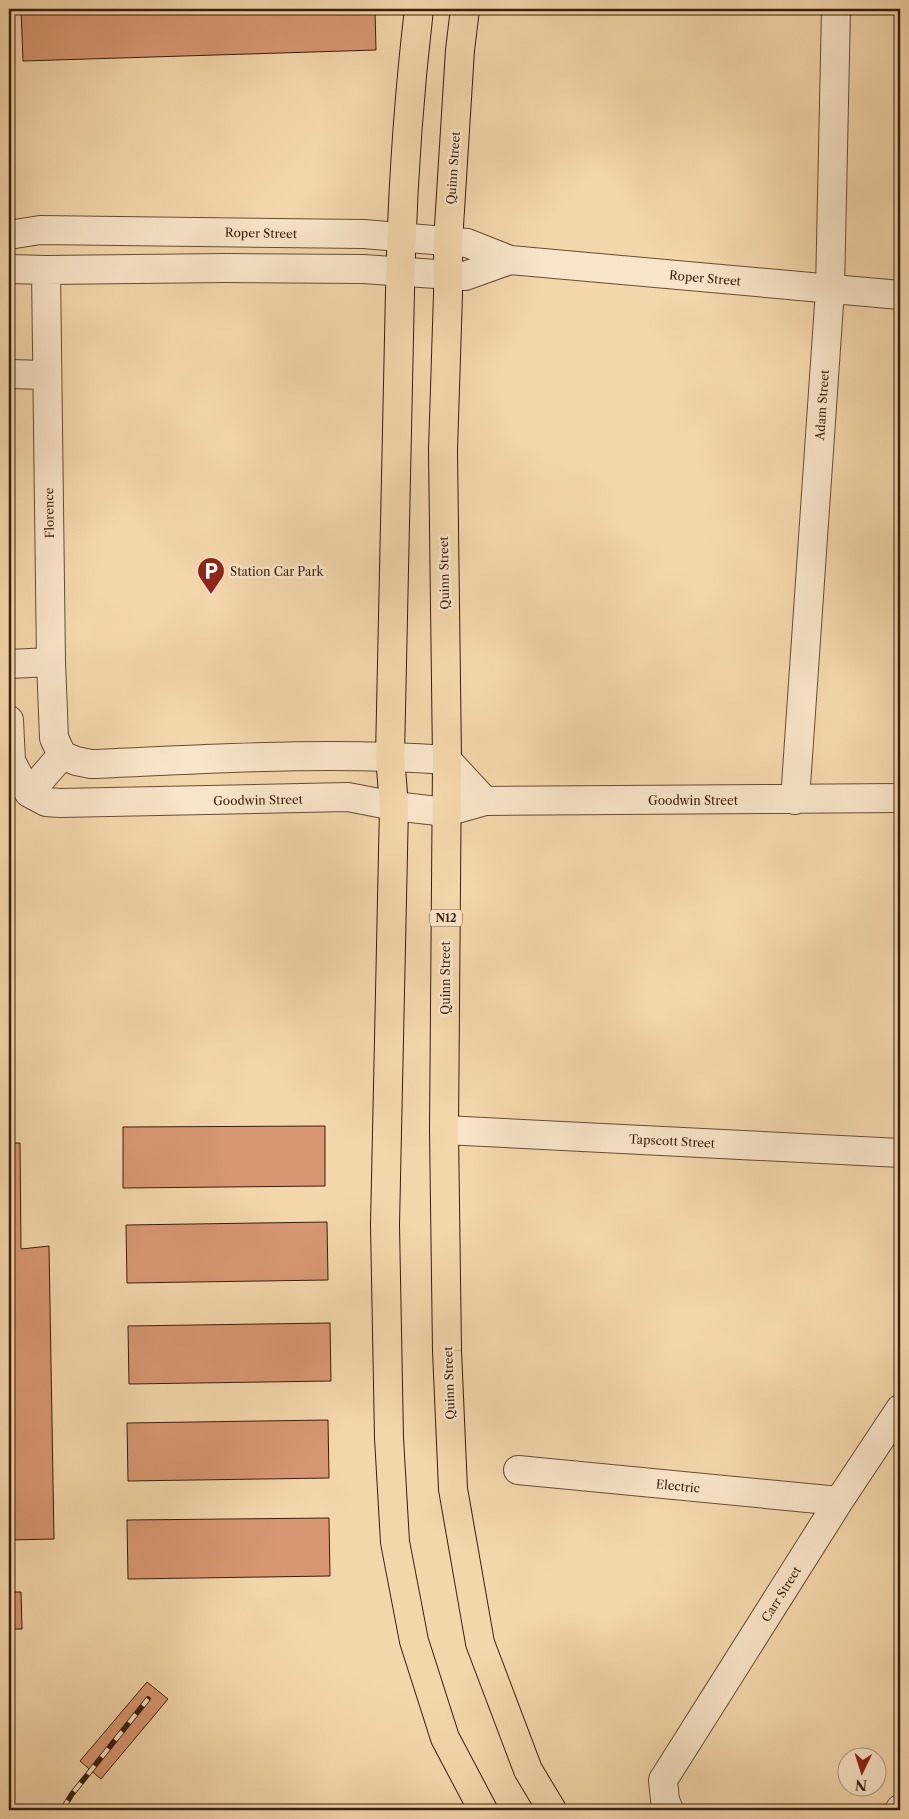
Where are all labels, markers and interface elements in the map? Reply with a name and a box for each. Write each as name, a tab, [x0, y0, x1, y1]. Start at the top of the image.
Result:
street label: Quinn Street	[443, 130, 463, 205]
street label: Roper Street	[225, 225, 298, 241]
street label: Roper Street	[668, 267, 742, 289]
street label: Adam Street	[812, 368, 832, 442]
street label: Florence	[41, 487, 57, 539]
street label: Quinn Street	[436, 535, 452, 610]
parking icon: Station Car Park	[196, 556, 226, 595]
place label: Station Car Park	[230, 564, 324, 579]
street label: Goodwin Street	[213, 792, 304, 808]
street label: Goodwin Street	[648, 793, 739, 808]
road number: N12	[430, 910, 462, 926]
street label: Quinn Street	[438, 941, 453, 1015]
street label: Tapscott Street	[629, 1131, 716, 1151]
street label: Quinn Street	[440, 1345, 458, 1420]
street label: Electric	[655, 1476, 701, 1496]
street label: Carr Street	[758, 1563, 804, 1625]
north arrow	[836, 1746, 886, 1796]
text: N	[854, 1776, 868, 1794]

